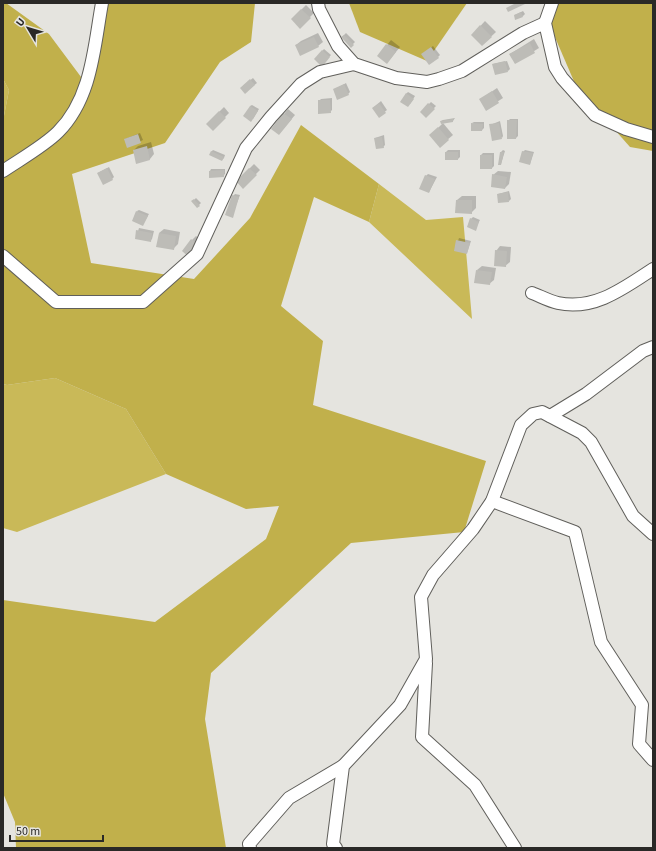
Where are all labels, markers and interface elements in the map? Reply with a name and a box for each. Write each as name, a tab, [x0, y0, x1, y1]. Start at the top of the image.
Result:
north arrow	[8, 8, 48, 48]
text: U	[12, 15, 29, 30]
scale bar	[10, 817, 103, 843]
text: 50 m	[16, 823, 40, 840]

